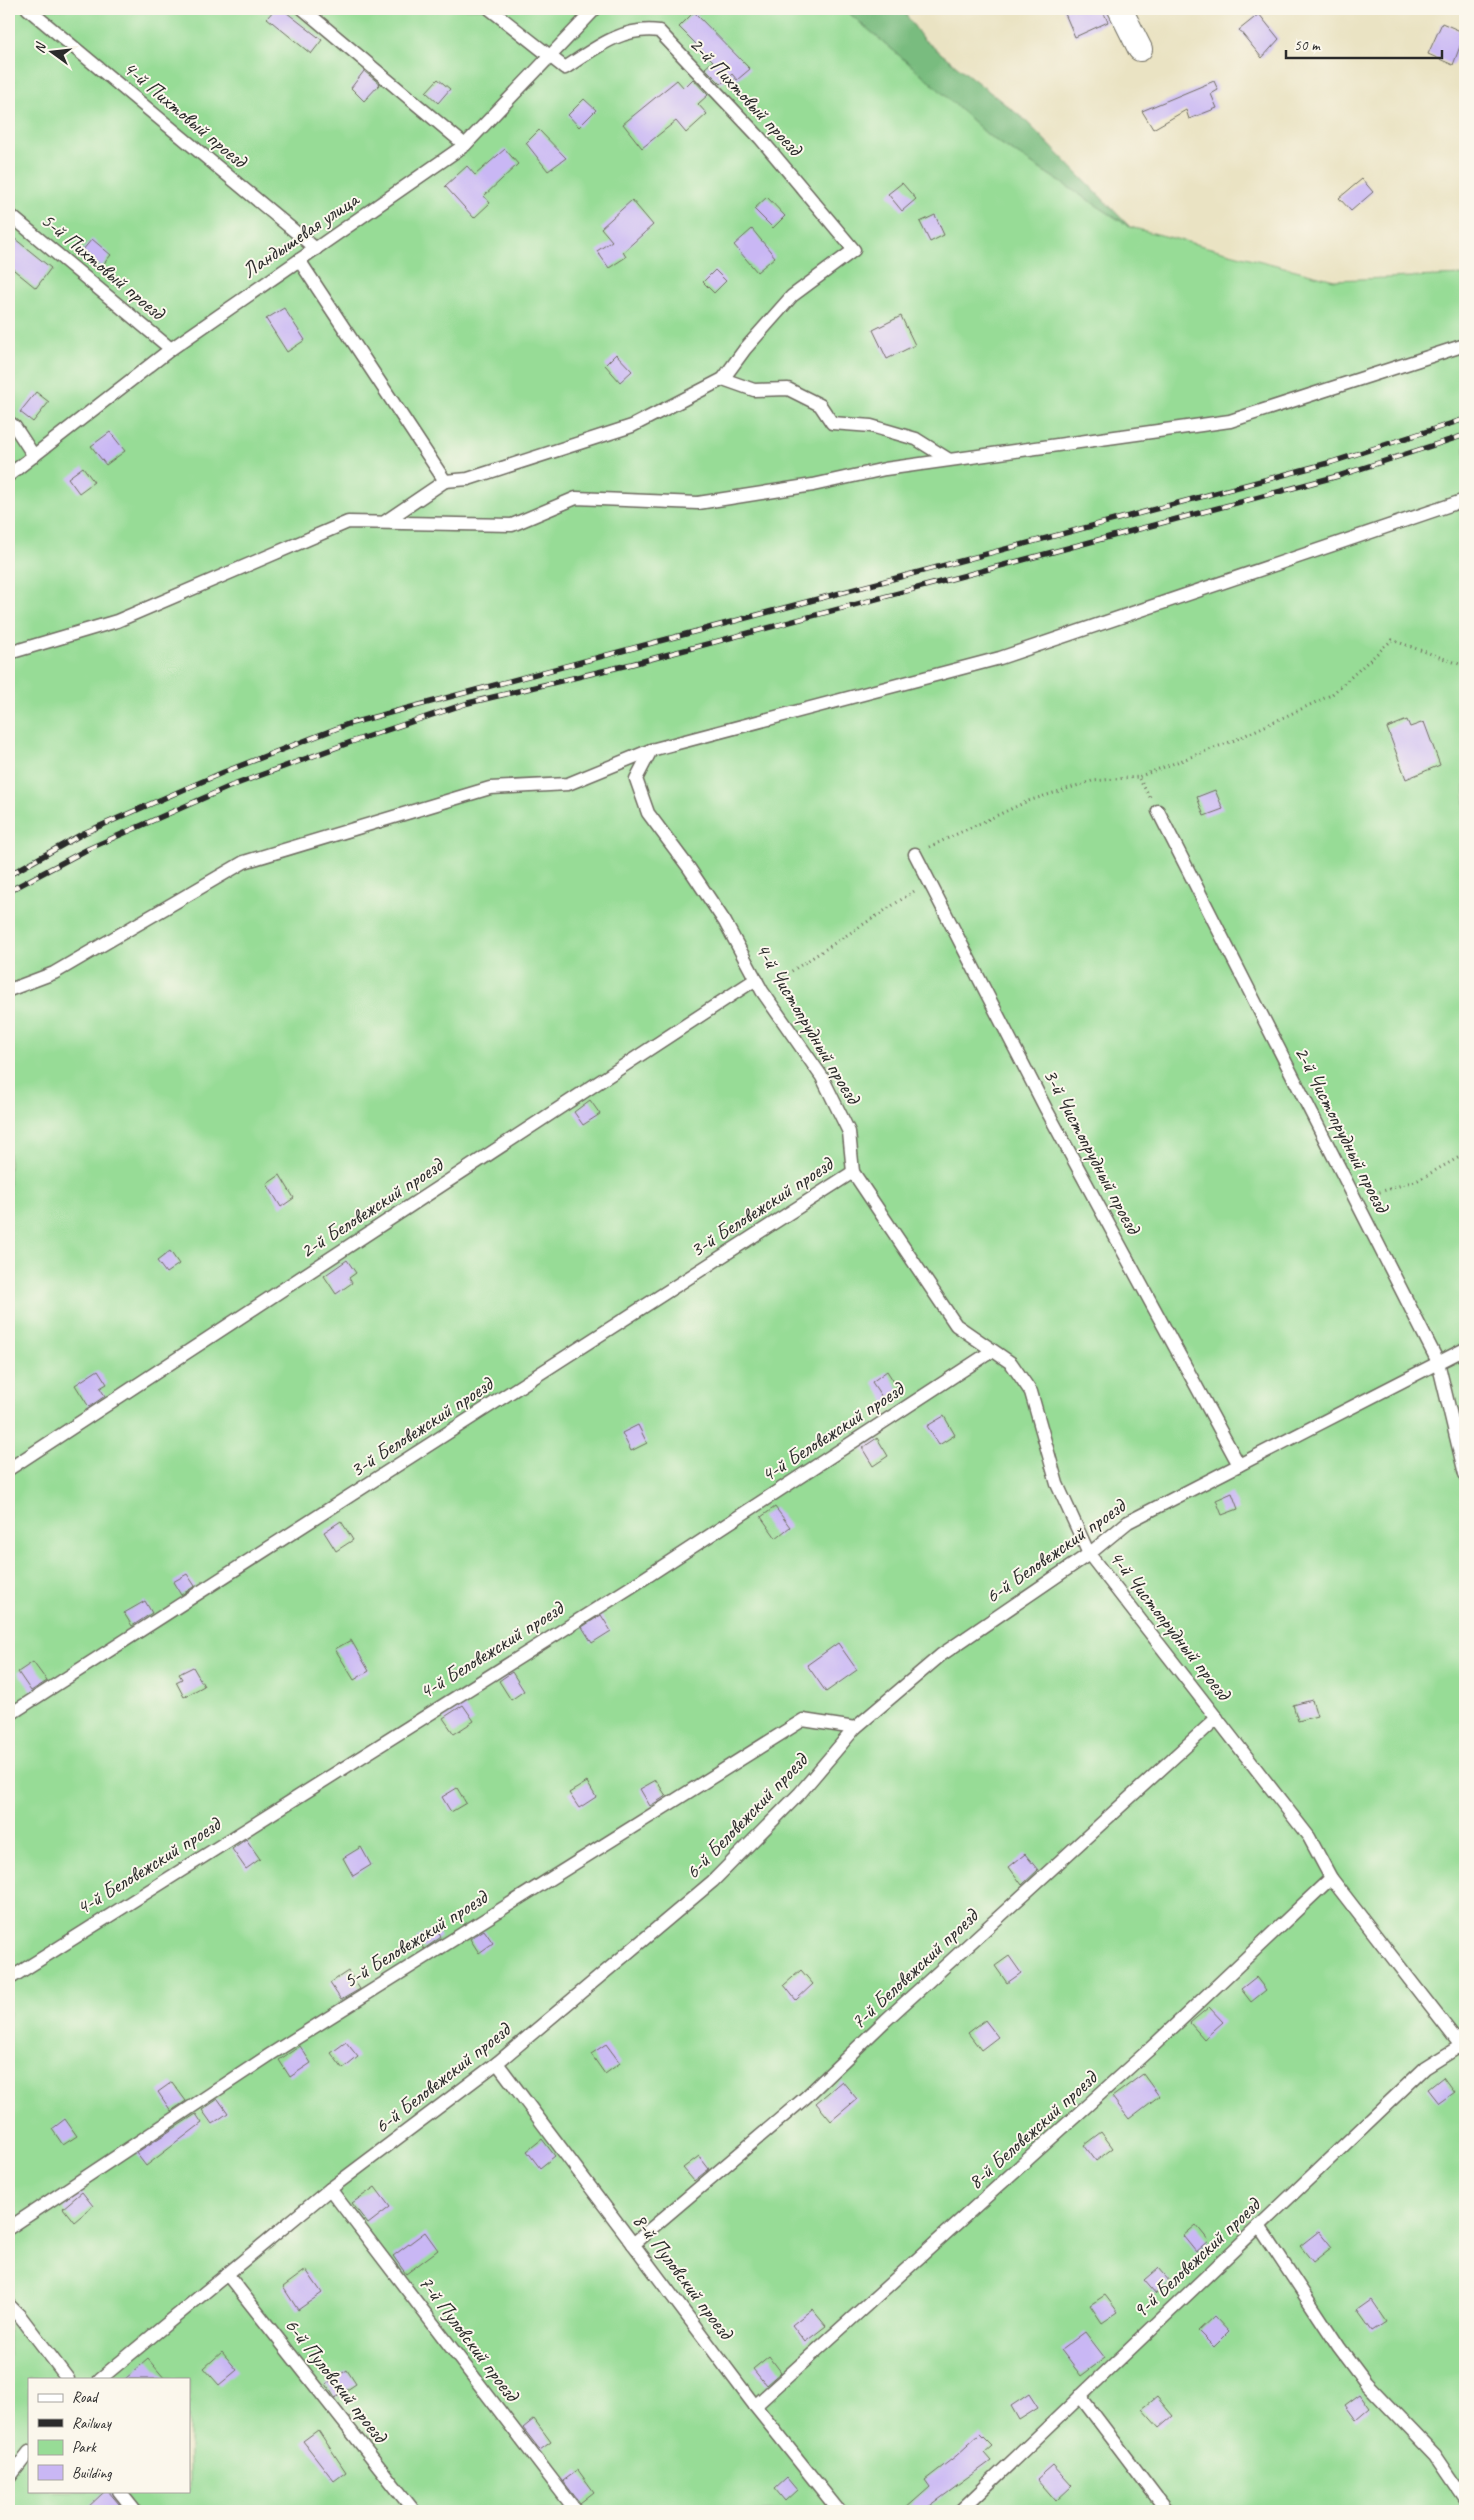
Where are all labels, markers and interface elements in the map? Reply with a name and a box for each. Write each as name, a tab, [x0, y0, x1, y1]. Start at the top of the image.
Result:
north arrow	[28, 28, 78, 78]
scale bar	[1286, 28, 1443, 60]
street label: 2-й Пихтовый проезд	[684, 31, 810, 163]
text: 50 m	[1294, 36, 1321, 55]
text: N	[31, 40, 50, 55]
street label: 4-й Пихтовый проезд	[118, 55, 254, 175]
street label: Ландышевая улица	[237, 185, 365, 283]
street label: 5-й Пихтовый проезд	[36, 207, 172, 327]
street label: 4-й Чистопрудный проезд	[750, 938, 868, 1110]
street label: 2-й Чистопрудный проезд	[1289, 1042, 1396, 1219]
street label: 3-й Чистопрудный проезд	[1038, 1064, 1148, 1240]
street label: 3-й Беловежский проезд	[685, 1150, 839, 1263]
street label: 2-й Беловежский проезд	[295, 1151, 449, 1264]
street label: 3-й Беловежский проезд	[345, 1370, 499, 1483]
street label: 4-й Беловежский проезд	[756, 1375, 910, 1488]
street label: 6-й Беловежский проезд	[980, 1492, 1132, 1609]
street label: 4-й Чистопрудный проезд	[1103, 1545, 1238, 1707]
street label: 4-й Беловежский проезд	[414, 1594, 570, 1705]
street label: 6-й Беловежский проезд	[679, 1746, 814, 1884]
street label: 4-й Беловежский проезд	[71, 1810, 227, 1921]
street label: 5-й Беловежский проезд	[338, 1883, 494, 1994]
street label: 7-й Беловежский проезд	[845, 1902, 985, 2035]
street label: 6-й Беловежский проезд	[369, 2015, 517, 2139]
street label: 8-й Беловежский проезд	[962, 2063, 1104, 2195]
street label: 9-й Беловежский проезд	[1127, 2191, 1267, 2324]
street label: 8-й Пуловский проезд	[627, 2208, 740, 2346]
street label: 7-й Пуловский проезд	[413, 2270, 526, 2408]
street label: 6-й Пуловский проезд	[279, 2312, 394, 2450]
legend	[28, 2378, 190, 2492]
text: Road	[72, 2388, 99, 2407]
text: Railway	[72, 2414, 113, 2433]
text: Park	[72, 2438, 97, 2457]
text: Building	[72, 2464, 112, 2483]

